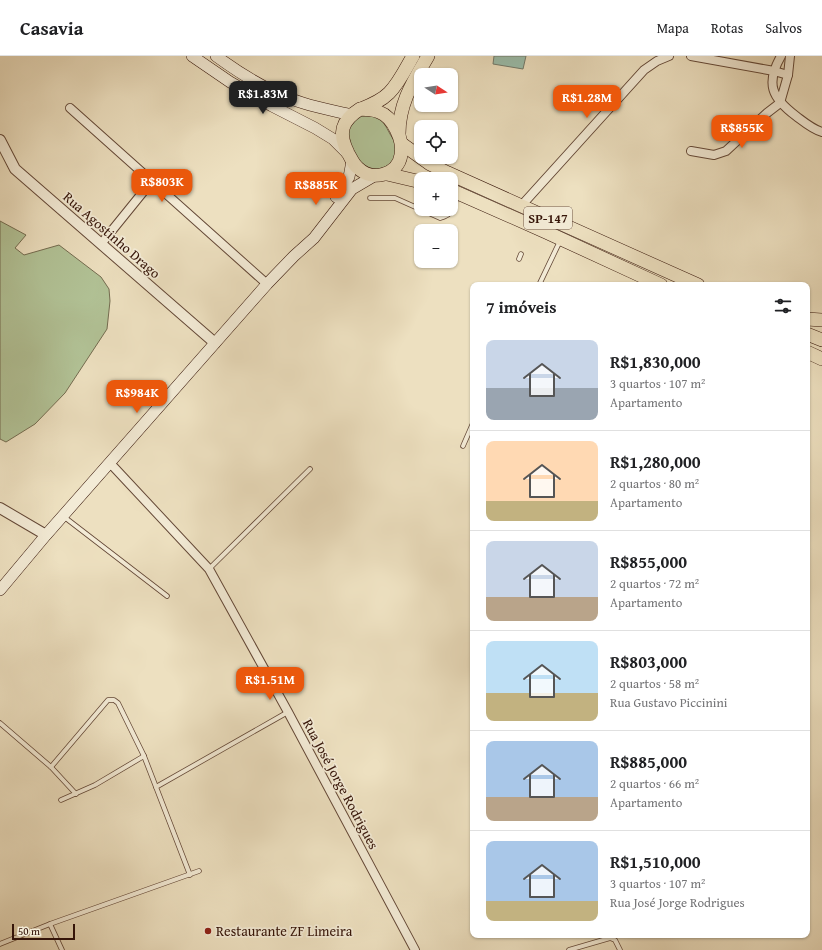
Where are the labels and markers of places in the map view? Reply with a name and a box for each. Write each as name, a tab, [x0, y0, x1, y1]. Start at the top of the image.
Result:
pin: R$1.83M	[226, 81, 300, 115]
pin: R$1.28M	[550, 85, 624, 119]
pin: R$855K	[709, 115, 775, 149]
pin: R$803K	[129, 169, 195, 203]
pin: R$885K	[283, 172, 349, 206]
pin: R$984K	[104, 380, 170, 414]
pin: R$1.51M	[233, 667, 307, 701]
place label: Restaurante ZF Limeira	[216, 921, 353, 941]
marker: Restaurante ZF Limeira	[203, 926, 213, 936]

